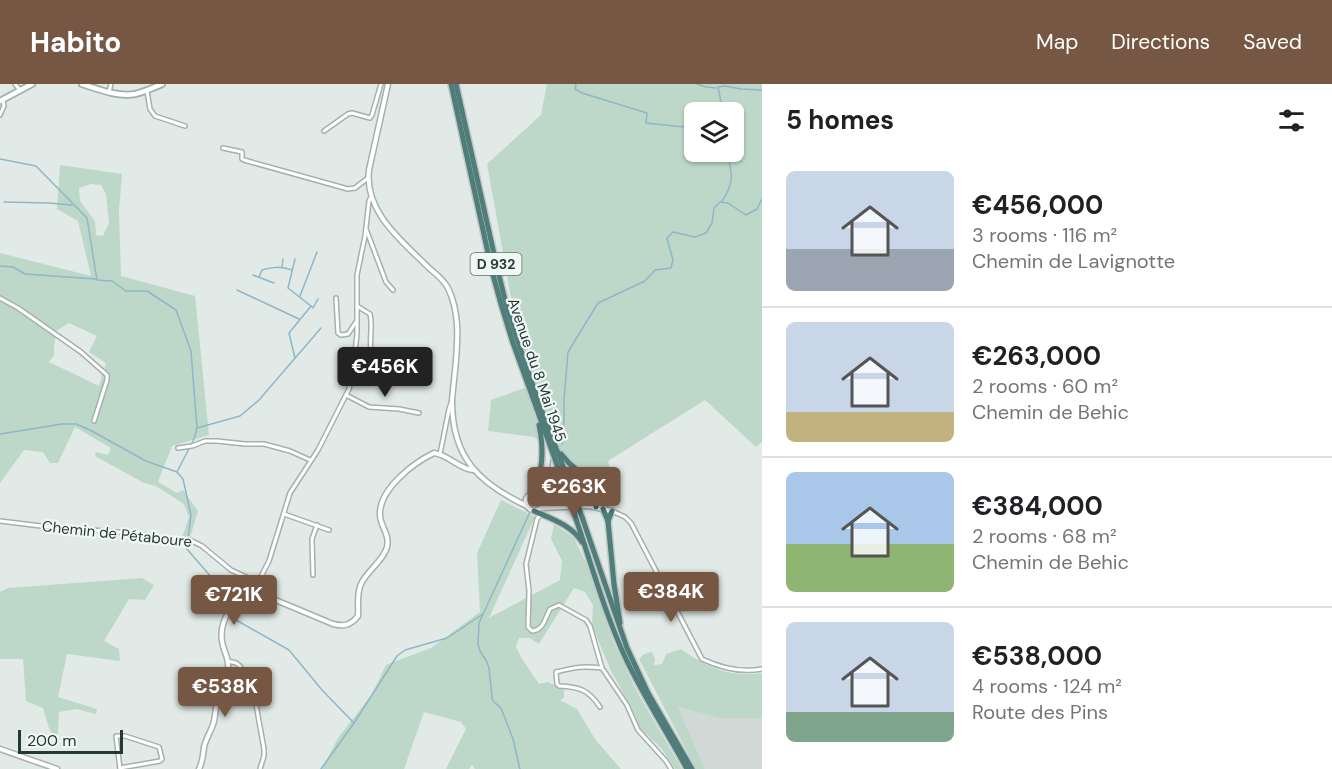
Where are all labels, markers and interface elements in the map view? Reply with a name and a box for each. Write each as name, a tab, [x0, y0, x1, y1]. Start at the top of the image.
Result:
text: Habito	[30, 24, 121, 61]
text: Map	[1036, 28, 1078, 56]
text: Directions	[1111, 28, 1210, 56]
text: Saved	[1243, 28, 1302, 56]
map controls	[684, 102, 744, 162]
button: layers	[684, 102, 744, 162]
text: 5 homes	[786, 103, 894, 137]
icon: filters	[1275, 104, 1308, 137]
text: €456,000	[972, 188, 1103, 222]
icon: home	[834, 195, 906, 267]
text: 3 rooms · 116 m²	[972, 222, 1117, 248]
text: Chemin de Lavignotte	[972, 248, 1175, 274]
road number: D 932	[470, 253, 522, 275]
street label: Avenue du 8 Mai 1945	[503, 295, 571, 445]
text: €263,000	[972, 339, 1101, 373]
icon: home	[834, 346, 906, 418]
pin: €456K	[343, 347, 427, 398]
text: €456K	[352, 353, 418, 379]
text: 2 rooms · 60 m²	[972, 373, 1118, 399]
text: Chemin de Behic	[972, 399, 1129, 425]
pin: €263K	[532, 467, 616, 518]
text: €263K	[541, 473, 607, 499]
text: €384,000	[972, 489, 1103, 523]
icon: home	[834, 496, 906, 568]
street label: Chemin de Pétaboure	[41, 516, 193, 552]
text: 2 rooms · 68 m²	[972, 523, 1117, 549]
text: Chemin de Behic	[972, 549, 1129, 575]
pin: €384K	[629, 572, 713, 623]
pin: €721K	[192, 575, 276, 626]
text: €384K	[638, 578, 704, 604]
text: €721K	[205, 581, 263, 607]
text: €538,000	[972, 639, 1102, 673]
icon: home	[834, 646, 906, 718]
pin: €538K	[183, 667, 267, 718]
text: €538K	[192, 673, 258, 699]
text: 4 rooms · 124 m²	[972, 673, 1122, 699]
text: Route des Pins	[972, 699, 1108, 725]
scale bar	[18, 727, 123, 754]
text: 200 m	[27, 730, 76, 751]

